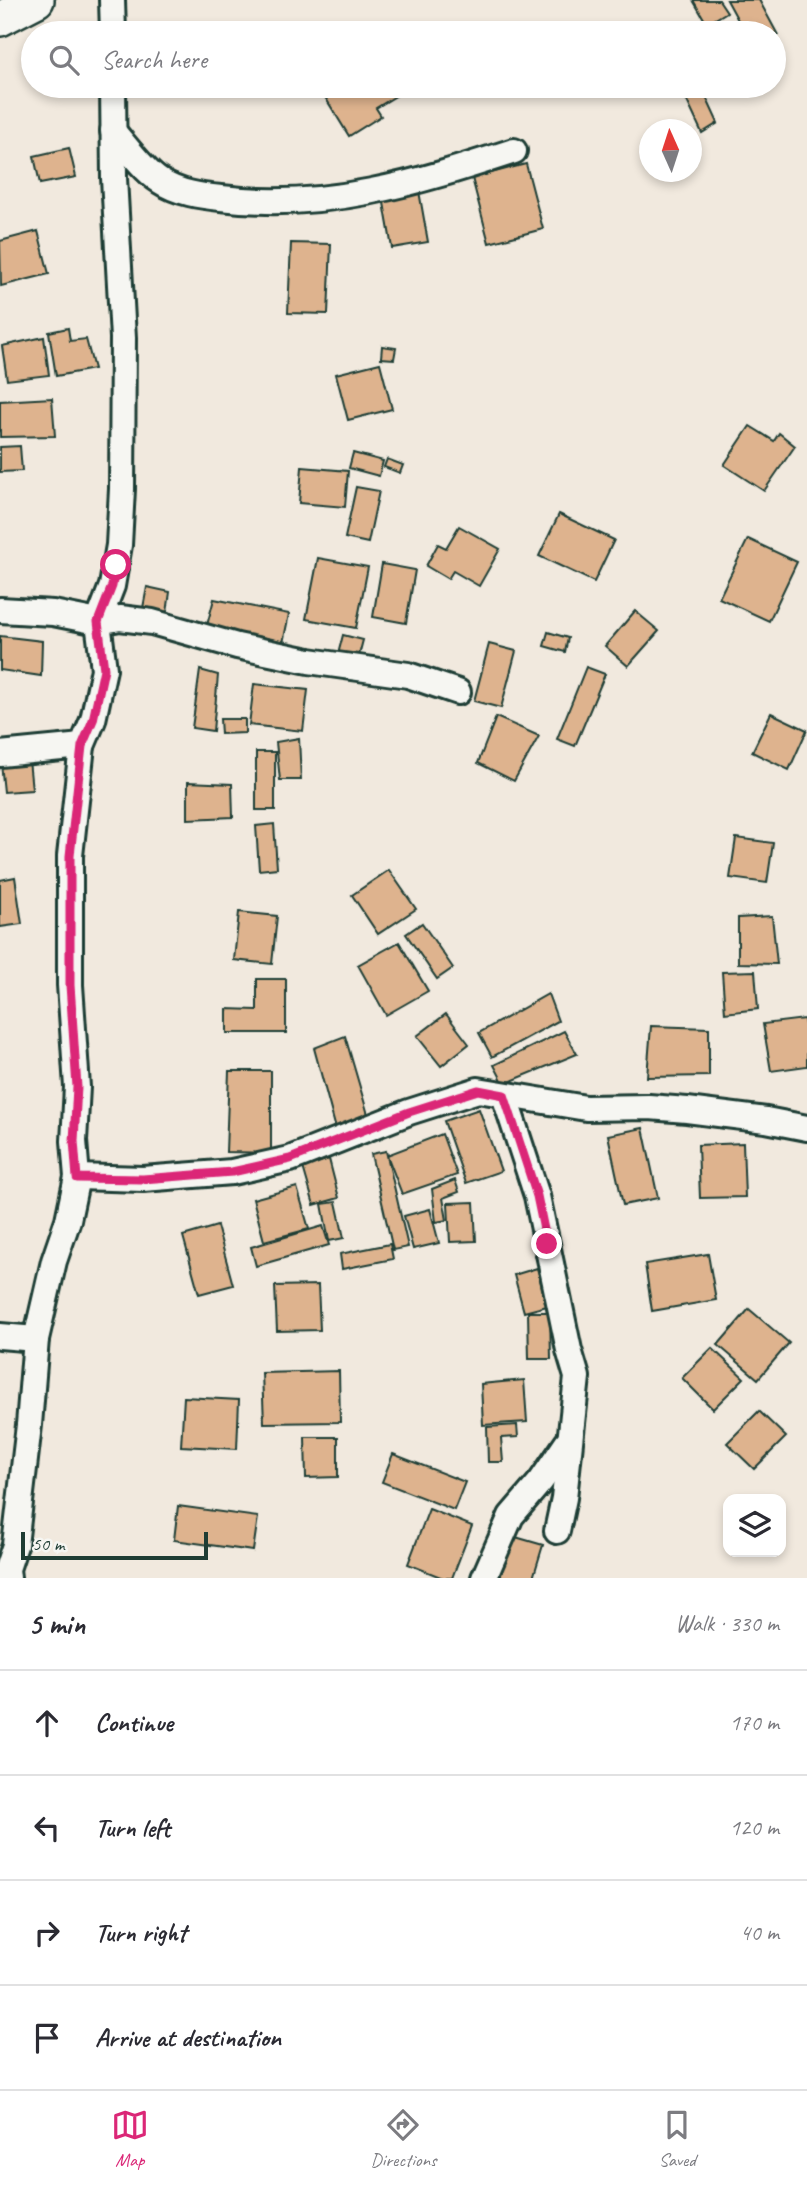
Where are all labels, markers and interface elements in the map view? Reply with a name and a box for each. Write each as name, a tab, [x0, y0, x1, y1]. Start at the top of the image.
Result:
search box	[21, 21, 786, 98]
icon: search	[45, 41, 83, 79]
text: Search here	[101, 43, 207, 76]
north arrow	[639, 119, 702, 182]
route start	[100, 549, 131, 580]
route end	[531, 1228, 562, 1259]
map controls	[723, 1494, 786, 1557]
button: layers	[723, 1494, 786, 1557]
scale bar	[21, 1529, 208, 1561]
text: 50 m	[32, 1532, 64, 1556]
text: 5 min	[28, 1605, 85, 1643]
text: Walk · 330 m	[675, 1609, 779, 1638]
icon: ahead	[28, 1704, 66, 1742]
text: Continue	[95, 1706, 173, 1739]
text: 170 m	[730, 1708, 779, 1737]
icon: left	[28, 1809, 66, 1847]
text: Turn left	[95, 1811, 170, 1844]
text: 120 m	[730, 1813, 779, 1842]
icon: right	[28, 1914, 66, 1952]
text: Turn right	[95, 1916, 186, 1949]
text: 40 m	[740, 1918, 779, 1947]
icon: arrive	[28, 2019, 66, 2057]
text: Arrive at destination	[95, 2021, 281, 2054]
tab: Map	[111, 2106, 149, 2172]
tab: Directions	[370, 2106, 437, 2172]
tab: Saved	[658, 2106, 696, 2172]

